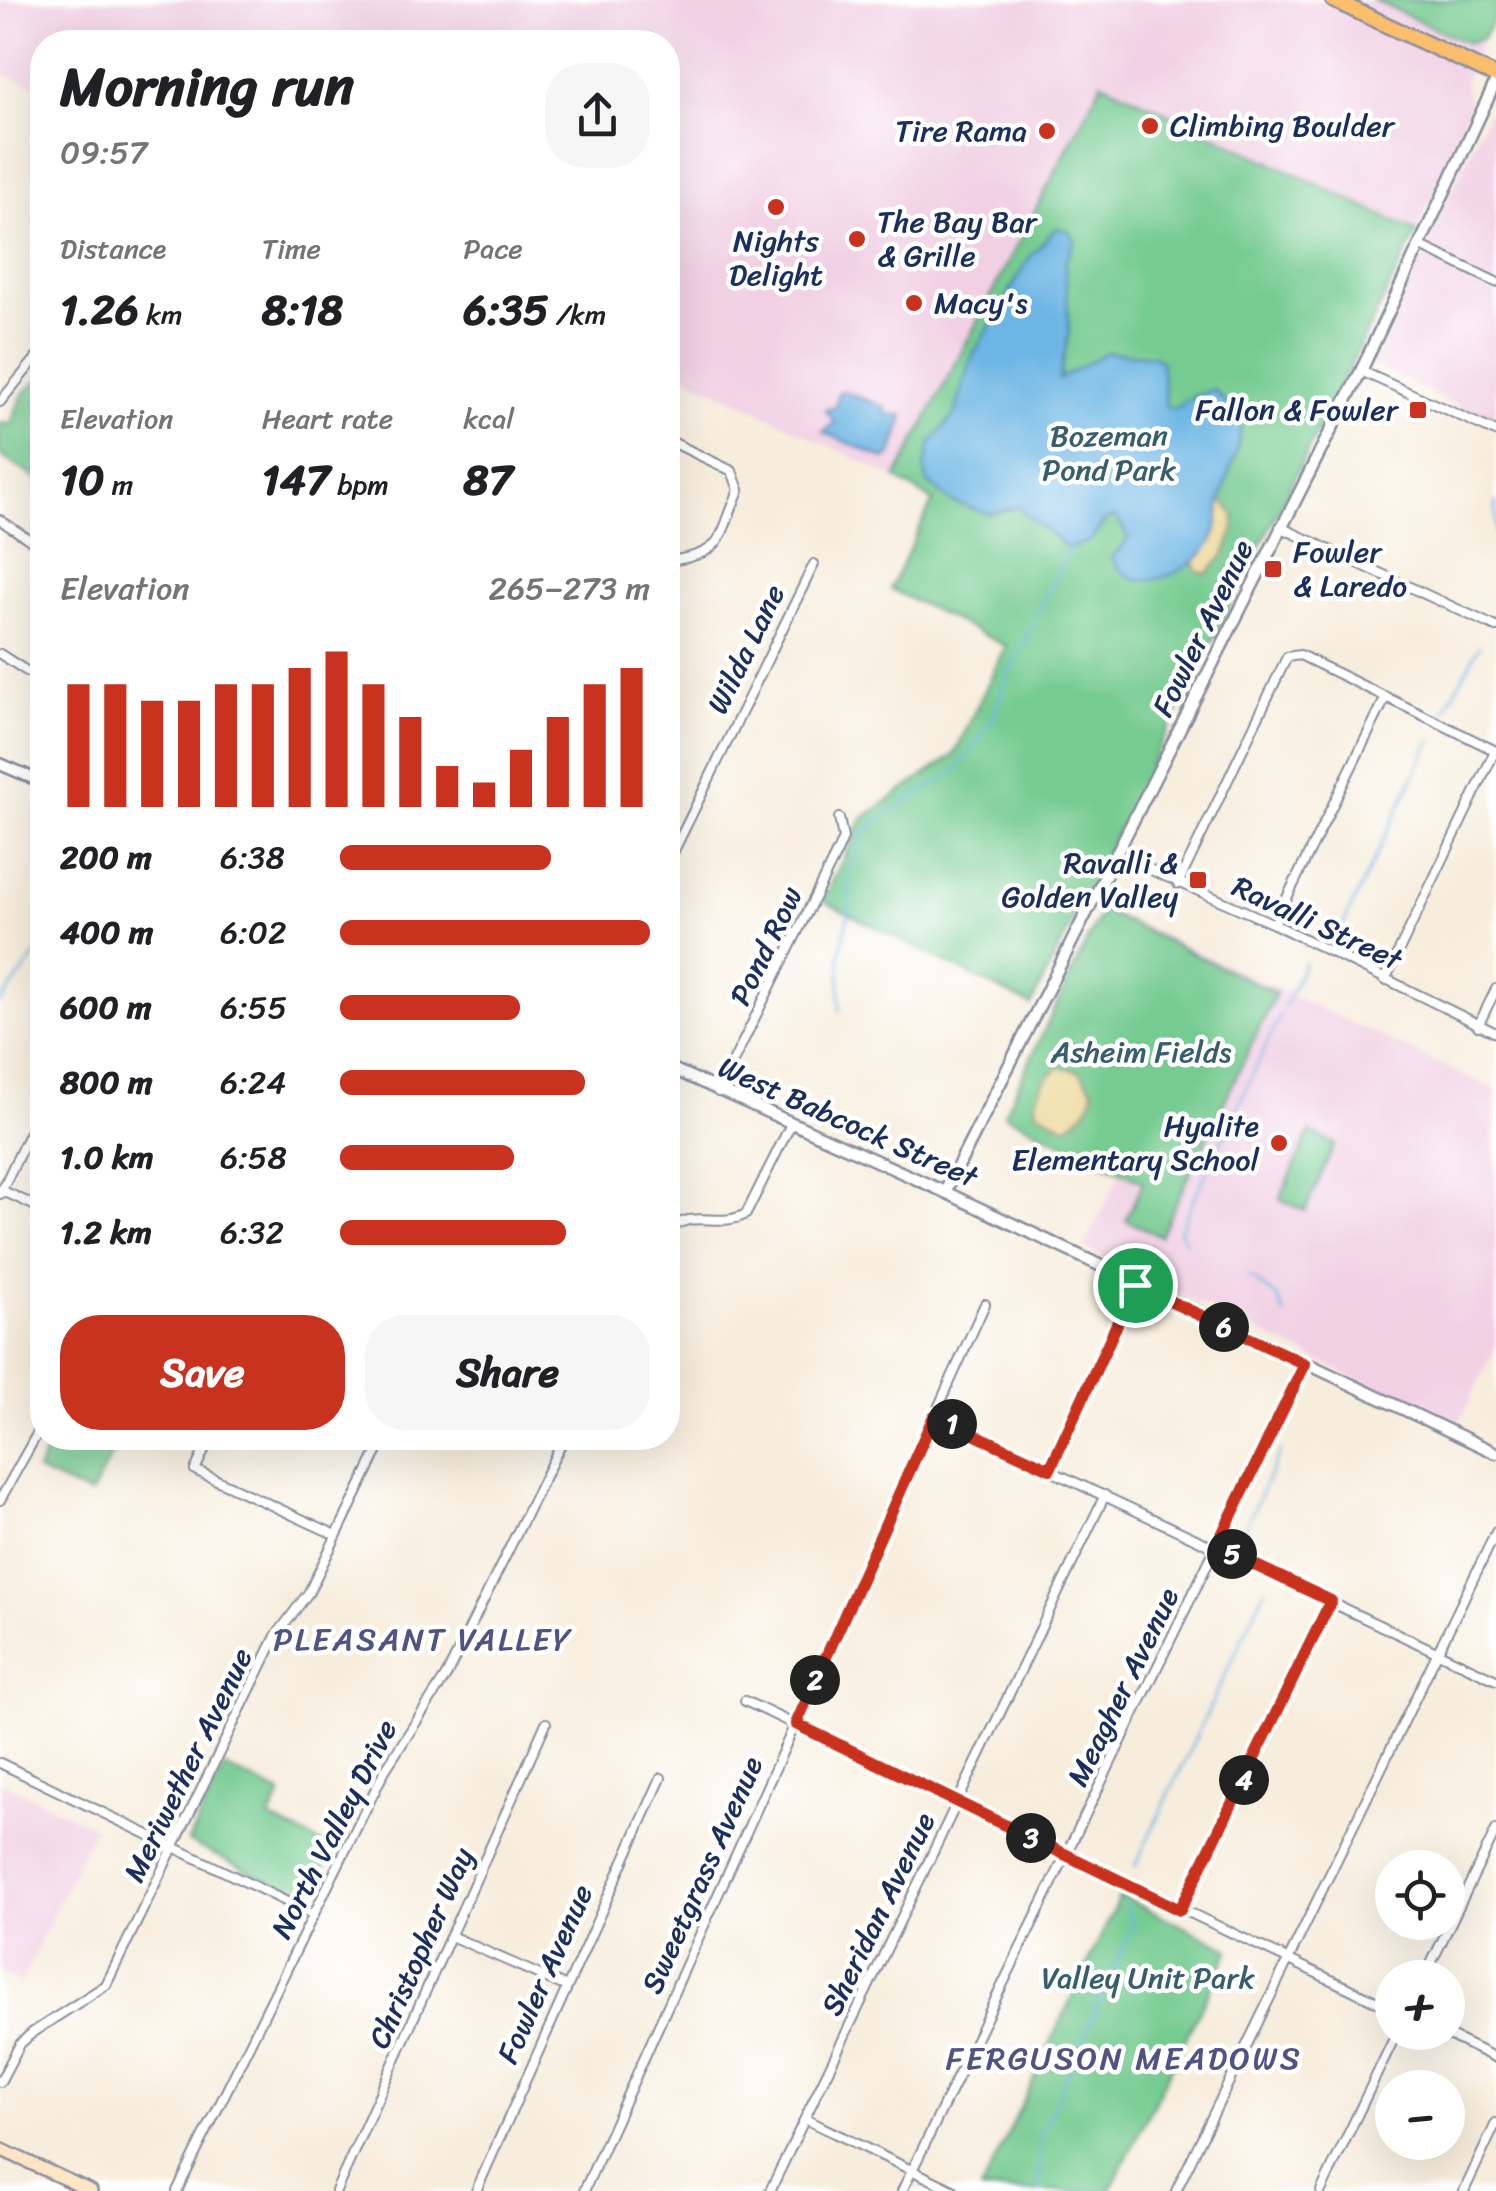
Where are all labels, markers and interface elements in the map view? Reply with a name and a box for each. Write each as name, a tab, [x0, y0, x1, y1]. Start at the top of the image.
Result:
text: Morning run	[60, 38, 354, 135]
button: share	[545, 63, 650, 168]
place label: Climbing Boulder	[1170, 99, 1396, 153]
place label: Tire Rama	[895, 104, 1027, 158]
marker: Climbing Boulder	[1139, 115, 1161, 137]
marker: Tire Rama	[1036, 120, 1058, 142]
text: 09:57	[60, 124, 147, 181]
place label: The Bay Bar & Grille	[877, 195, 1039, 283]
marker: Nights Delight	[765, 196, 787, 218]
place label: Nights Delight	[729, 214, 823, 302]
text: Distance	[60, 224, 166, 273]
text: Time	[262, 224, 321, 273]
text: Pace	[463, 224, 523, 273]
marker: The Bay Bar & Grille	[846, 228, 868, 250]
text: 1.26	[60, 273, 139, 347]
text: 8:18	[262, 273, 343, 347]
text: 6:35	[463, 273, 549, 347]
place label: Macy's	[934, 276, 1028, 330]
text: km	[139, 290, 182, 339]
text: /km	[549, 290, 606, 339]
marker: Macy's	[903, 292, 925, 314]
place label: Fallon & Fowler	[1195, 383, 1400, 437]
text: Elevation	[60, 394, 173, 443]
text: Heart rate	[262, 394, 393, 443]
text: kcal	[463, 394, 514, 443]
marker: Fallon & Fowler	[1407, 399, 1429, 421]
park label: Bozeman Pond Park	[1042, 409, 1177, 497]
text: 10	[60, 443, 105, 517]
text: 147	[262, 443, 330, 517]
text: 87	[463, 443, 513, 517]
text: m	[105, 460, 133, 509]
text: bpm	[330, 460, 389, 509]
place label: Fowler & Laredo	[1293, 525, 1407, 613]
street label: Fowler Avenue	[1137, 530, 1269, 726]
marker: Fowler & Laredo	[1262, 558, 1284, 580]
text: Elevation	[60, 560, 190, 617]
text: 265–273 m	[488, 560, 650, 617]
street label: Wilda Lane	[691, 575, 801, 723]
text: 200 m	[60, 829, 152, 886]
text: 6:38	[220, 829, 285, 886]
place label: Ravalli & Golden Valley	[1002, 836, 1179, 924]
street label: Ravalli Street	[1223, 860, 1413, 987]
marker: Ravalli & Golden Valley	[1187, 869, 1209, 891]
street label: Pond Row	[714, 877, 818, 1015]
text: 400 m	[60, 904, 153, 961]
text: 6:02	[220, 904, 287, 961]
text: 600 m	[60, 979, 152, 1036]
text: 6:55	[220, 979, 287, 1036]
park label: Asheim Fields	[1050, 1025, 1232, 1079]
street label: West Babcock Street	[709, 1041, 988, 1204]
text: 800 m	[60, 1054, 153, 1111]
text: 6:24	[220, 1054, 286, 1111]
place label: Hyalite Elementary School	[1011, 1099, 1259, 1187]
text: 1.0 km	[60, 1129, 154, 1186]
text: 6:58	[220, 1129, 287, 1186]
marker: Hyalite Elementary School	[1268, 1132, 1290, 1154]
text: 1.2 km	[60, 1204, 152, 1261]
text: 6:32	[220, 1204, 284, 1261]
pin	[1093, 1243, 1178, 1328]
icon: arrive	[1108, 1258, 1163, 1313]
pin: 6	[1199, 1302, 1249, 1352]
text: 6	[1216, 1302, 1232, 1351]
button: Save	[60, 1315, 345, 1430]
button: Share	[365, 1315, 650, 1430]
pin: 1	[927, 1399, 977, 1449]
text: 1	[946, 1399, 958, 1448]
pin: 5	[1207, 1529, 1257, 1579]
text: 5	[1223, 1529, 1241, 1578]
street label: Meagher Avenue	[1051, 1578, 1195, 1796]
district label: PLEASANT VALLEY	[273, 1611, 573, 1668]
street label: Meriwether Avenue	[108, 1638, 268, 1892]
pin: 2	[790, 1655, 840, 1705]
text: 2	[807, 1655, 823, 1704]
street label: North Valley Drive	[255, 1710, 413, 1948]
street label: Sweetgrass Avenue	[625, 1747, 779, 2003]
pin: 4	[1219, 1755, 1269, 1805]
text: 4	[1235, 1755, 1253, 1804]
street label: Sheridan Avenue	[805, 1803, 951, 2025]
pin: 3	[1006, 1813, 1056, 1863]
text: 3	[1023, 1813, 1039, 1862]
street label: Christopher Way	[352, 1838, 490, 2057]
map controls	[1375, 1850, 1465, 2160]
button: locate	[1375, 1850, 1465, 1940]
street label: Fowler Avenue	[481, 1875, 609, 2073]
park label: Valley Unit Park	[1041, 1951, 1256, 2005]
button: +	[1375, 1960, 1465, 2050]
district label: FERGUSON MEADOWS	[946, 2030, 1302, 2087]
button: −	[1375, 2070, 1465, 2160]

